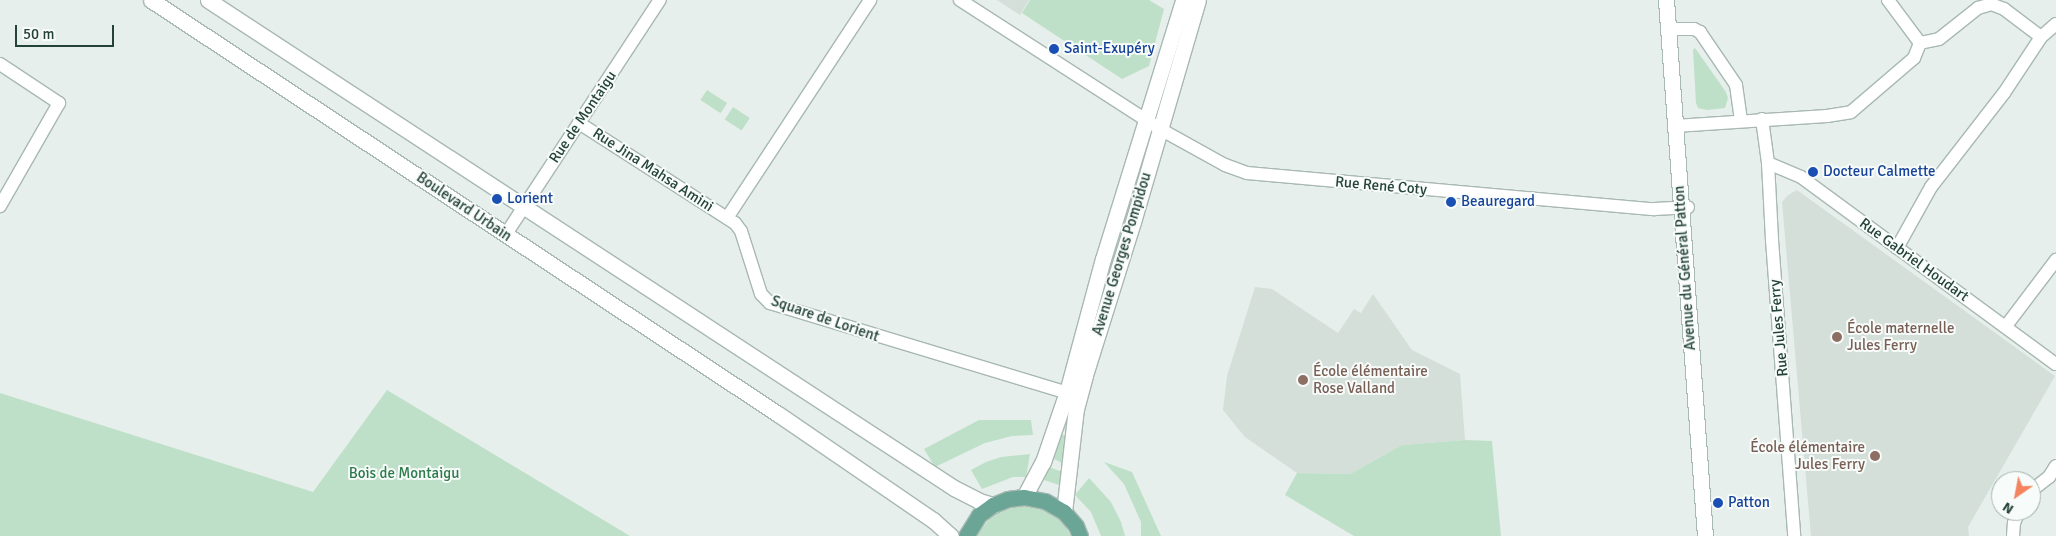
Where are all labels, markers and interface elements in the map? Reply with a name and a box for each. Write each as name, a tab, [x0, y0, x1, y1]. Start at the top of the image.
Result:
scale bar	[18, 15, 116, 47]
text: 50 m	[23, 25, 54, 43]
place label: Saint-Exupéry	[1064, 40, 1155, 58]
marker: Saint-Exupéry	[1048, 43, 1060, 55]
street label: Rue de Montaigu	[545, 67, 621, 167]
street label: Rue Jina Mahsa Amini	[589, 124, 717, 216]
place label: Docteur Calmette	[1823, 163, 1936, 181]
marker: Docteur Calmette	[1807, 166, 1819, 178]
street label: Boulevard Urbain	[413, 168, 515, 246]
street label: Avenue Georges Pompidou	[1089, 170, 1155, 338]
street label: Rue René Coty	[1334, 173, 1428, 199]
street label: Avenue du Général Patton	[1670, 185, 1700, 351]
place label: Lorient	[507, 190, 553, 208]
marker: Lorient	[491, 193, 503, 205]
place label: Beauregard	[1461, 193, 1535, 211]
marker: Beauregard	[1445, 196, 1457, 208]
street label: Rue Gabriel Houdart	[1856, 214, 1972, 306]
street label: Rue Jules Ferry	[1766, 279, 1792, 377]
street label: Square de Lorient	[769, 292, 881, 346]
place label: École maternelle Jules Ferry	[1847, 319, 1954, 354]
marker: École maternelle Jules Ferry	[1831, 331, 1843, 343]
place label: École élémentaire Rose Valland	[1313, 362, 1428, 397]
marker: École élémentaire Rose Valland	[1297, 374, 1309, 386]
place label: École élémentaire Jules Ferry	[1750, 438, 1865, 473]
marker: École élémentaire Jules Ferry	[1869, 450, 1881, 462]
park label: Bois de Montaigu	[349, 465, 459, 483]
north arrow	[1991, 471, 2041, 521]
place label: Patton	[1728, 494, 1770, 512]
marker: Patton	[1712, 497, 1724, 509]
text: N	[1999, 498, 2017, 518]

